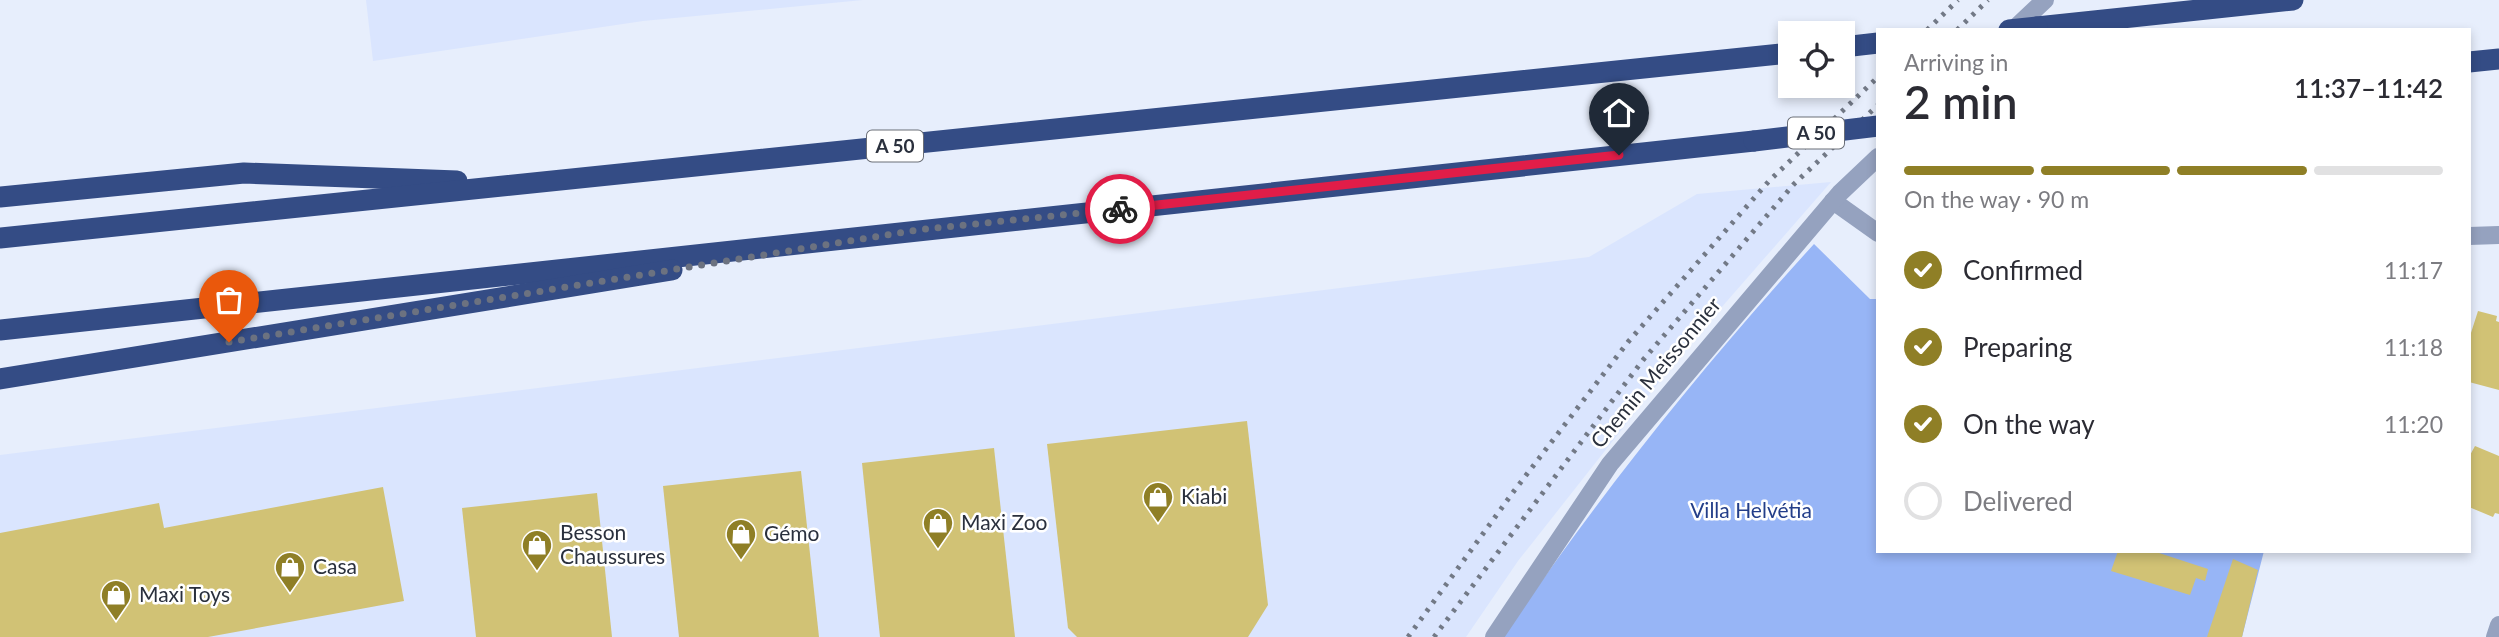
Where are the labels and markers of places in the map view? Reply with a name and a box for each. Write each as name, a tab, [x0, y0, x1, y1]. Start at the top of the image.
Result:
pin	[1589, 83, 1649, 155]
pin	[199, 270, 259, 342]
shop icon: Kiabi	[1141, 480, 1175, 524]
place label: Kiabi	[1181, 483, 1227, 508]
shop icon: Maxi Zoo	[921, 506, 955, 550]
place label: Maxi Zoo	[961, 509, 1048, 534]
shop icon: Gémo	[724, 517, 758, 561]
place label: Besson Chaussures	[560, 519, 665, 568]
place label: Gémo	[764, 520, 820, 545]
shop icon: Besson Chaussures	[520, 528, 554, 572]
shop icon: Casa	[273, 550, 307, 594]
place label: Casa	[313, 553, 357, 578]
shop icon: Maxi Toys	[99, 578, 133, 622]
place label: Maxi Toys	[139, 581, 230, 606]

